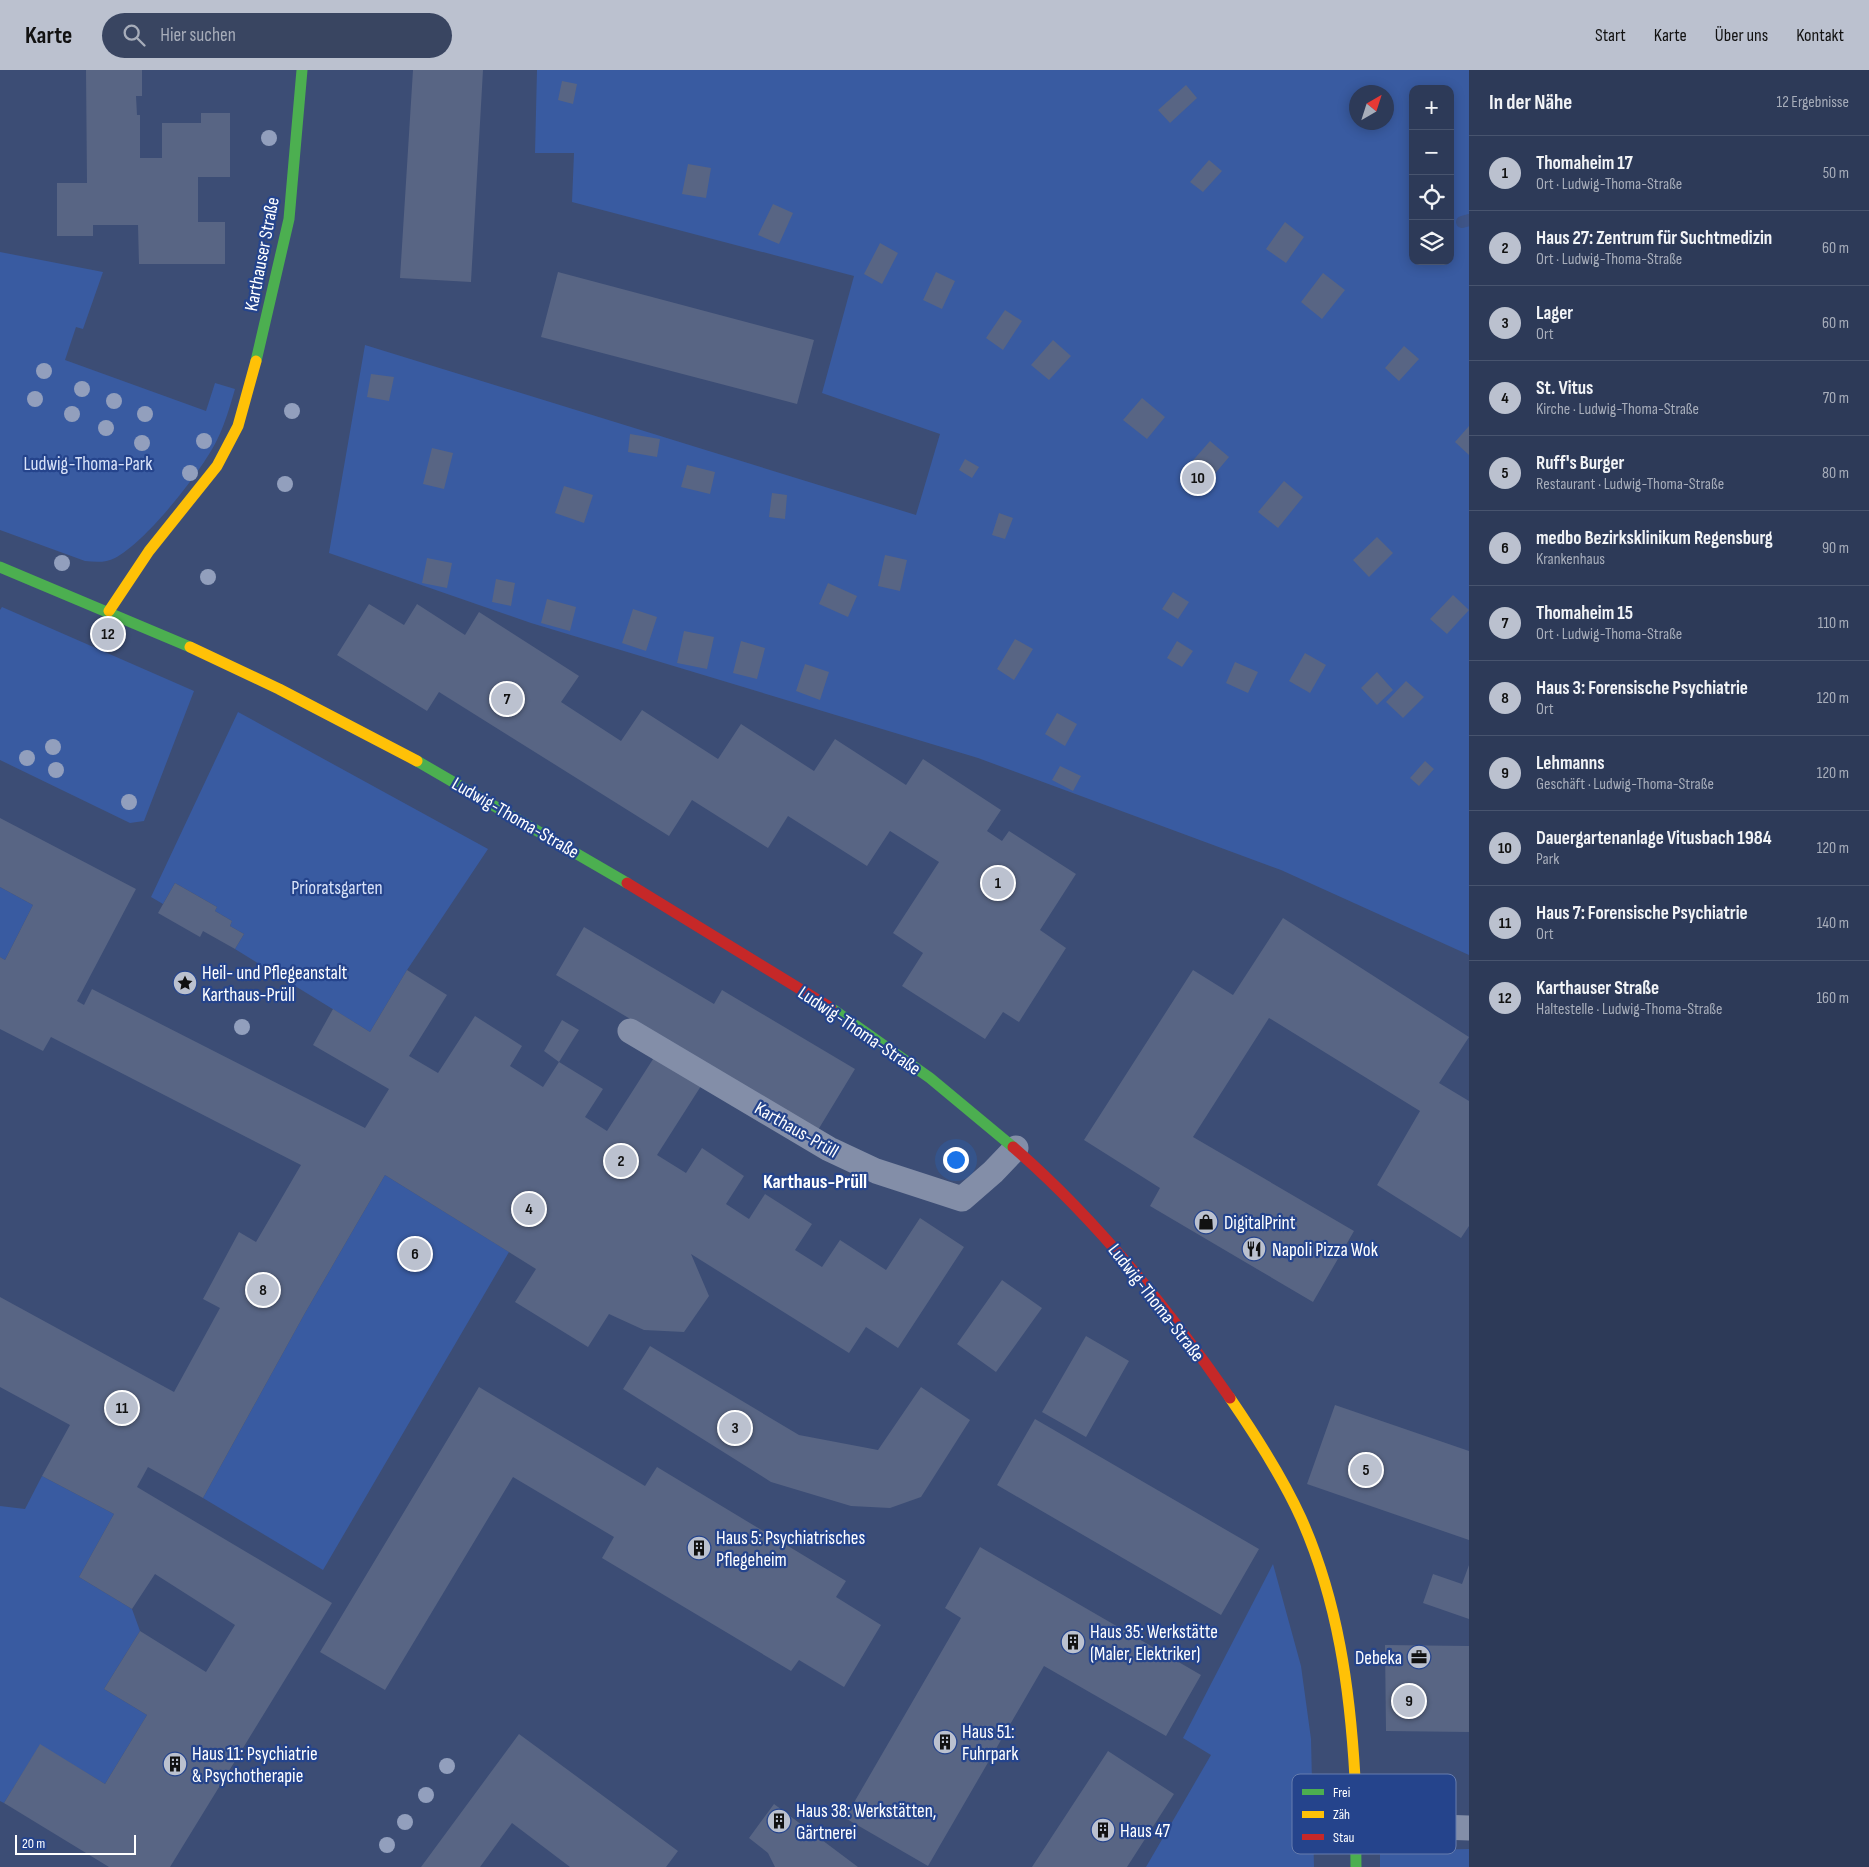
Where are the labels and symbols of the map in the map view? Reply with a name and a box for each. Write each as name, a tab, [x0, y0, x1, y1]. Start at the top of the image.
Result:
north arrow	[1349, 85, 1394, 130]
street label: Karthauser Straße	[240, 195, 285, 313]
park label: Ludwig-Thoma-Park	[23, 453, 153, 476]
pin: 10	[1182, 459, 1214, 497]
pin: 12	[92, 615, 124, 653]
pin: 7	[491, 680, 523, 718]
street label: Ludwig-Thoma-Straße	[448, 773, 583, 864]
pin: 1	[982, 864, 1014, 902]
park label: Prioratsgarten	[291, 877, 383, 900]
place label: Heil- und Pflegeanstalt Karthaus-Prüll	[202, 962, 347, 1007]
place icon: Heil- und Pflegeanstalt Karthaus-Prüll	[172, 970, 198, 996]
street label: Ludwig-Thoma-Straße	[793, 982, 925, 1081]
street label: Karthaus-Prüll	[750, 1097, 842, 1163]
pin: 2	[605, 1142, 637, 1180]
your location	[943, 1147, 969, 1173]
district label: Karthaus-Prüll	[763, 1170, 867, 1194]
pin: 4	[513, 1190, 545, 1228]
shop icon: DigitalPrint	[1193, 1209, 1219, 1235]
place label: DigitalPrint	[1224, 1212, 1296, 1235]
pin: 6	[399, 1235, 431, 1273]
restaurant icon: Napoli Pizza Wok	[1241, 1236, 1267, 1262]
street label: Ludwig-Thoma-Straße	[1103, 1239, 1209, 1366]
place label: Napoli Pizza Wok	[1272, 1239, 1379, 1262]
pin: 8	[247, 1271, 279, 1309]
pin: 11	[106, 1389, 138, 1427]
pin: 3	[719, 1409, 751, 1447]
pin: 5	[1350, 1451, 1382, 1489]
place label: Haus 5: Psychiatrisches Pflegeheim	[716, 1527, 866, 1572]
building icon: Haus 5: Psychiatrisches Pflegeheim	[686, 1535, 712, 1561]
place label: Haus 35: Werkstätte (Maler, Elektriker)	[1090, 1621, 1218, 1666]
building icon: Haus 35: Werkstätte (Maler, Elektriker)	[1060, 1629, 1086, 1655]
office icon: Debeka	[1406, 1644, 1432, 1670]
place label: Debeka	[1355, 1647, 1402, 1670]
pin: 9	[1393, 1682, 1425, 1720]
place label: Haus 51: Fuhrpark	[962, 1721, 1019, 1766]
building icon: Haus 51: Fuhrpark	[932, 1729, 958, 1755]
place label: Haus 11: Psychiatrie & Psychotherapie	[192, 1743, 318, 1788]
building icon: Haus 11: Psychiatrie & Psychotherapie	[162, 1751, 188, 1777]
legend	[1292, 1774, 1456, 1854]
text: Frei	[1333, 1784, 1350, 1801]
place label: Haus 38: Werkstätten, Gärtnerei	[796, 1800, 936, 1845]
text: Zäh	[1333, 1806, 1350, 1823]
building icon: Haus 38: Werkstätten, Gärtnerei	[766, 1808, 792, 1834]
building icon: Haus 47	[1090, 1817, 1116, 1843]
place label: Haus 47	[1120, 1820, 1171, 1843]
text: Stau	[1333, 1829, 1355, 1846]
scale bar	[15, 1832, 136, 1855]

